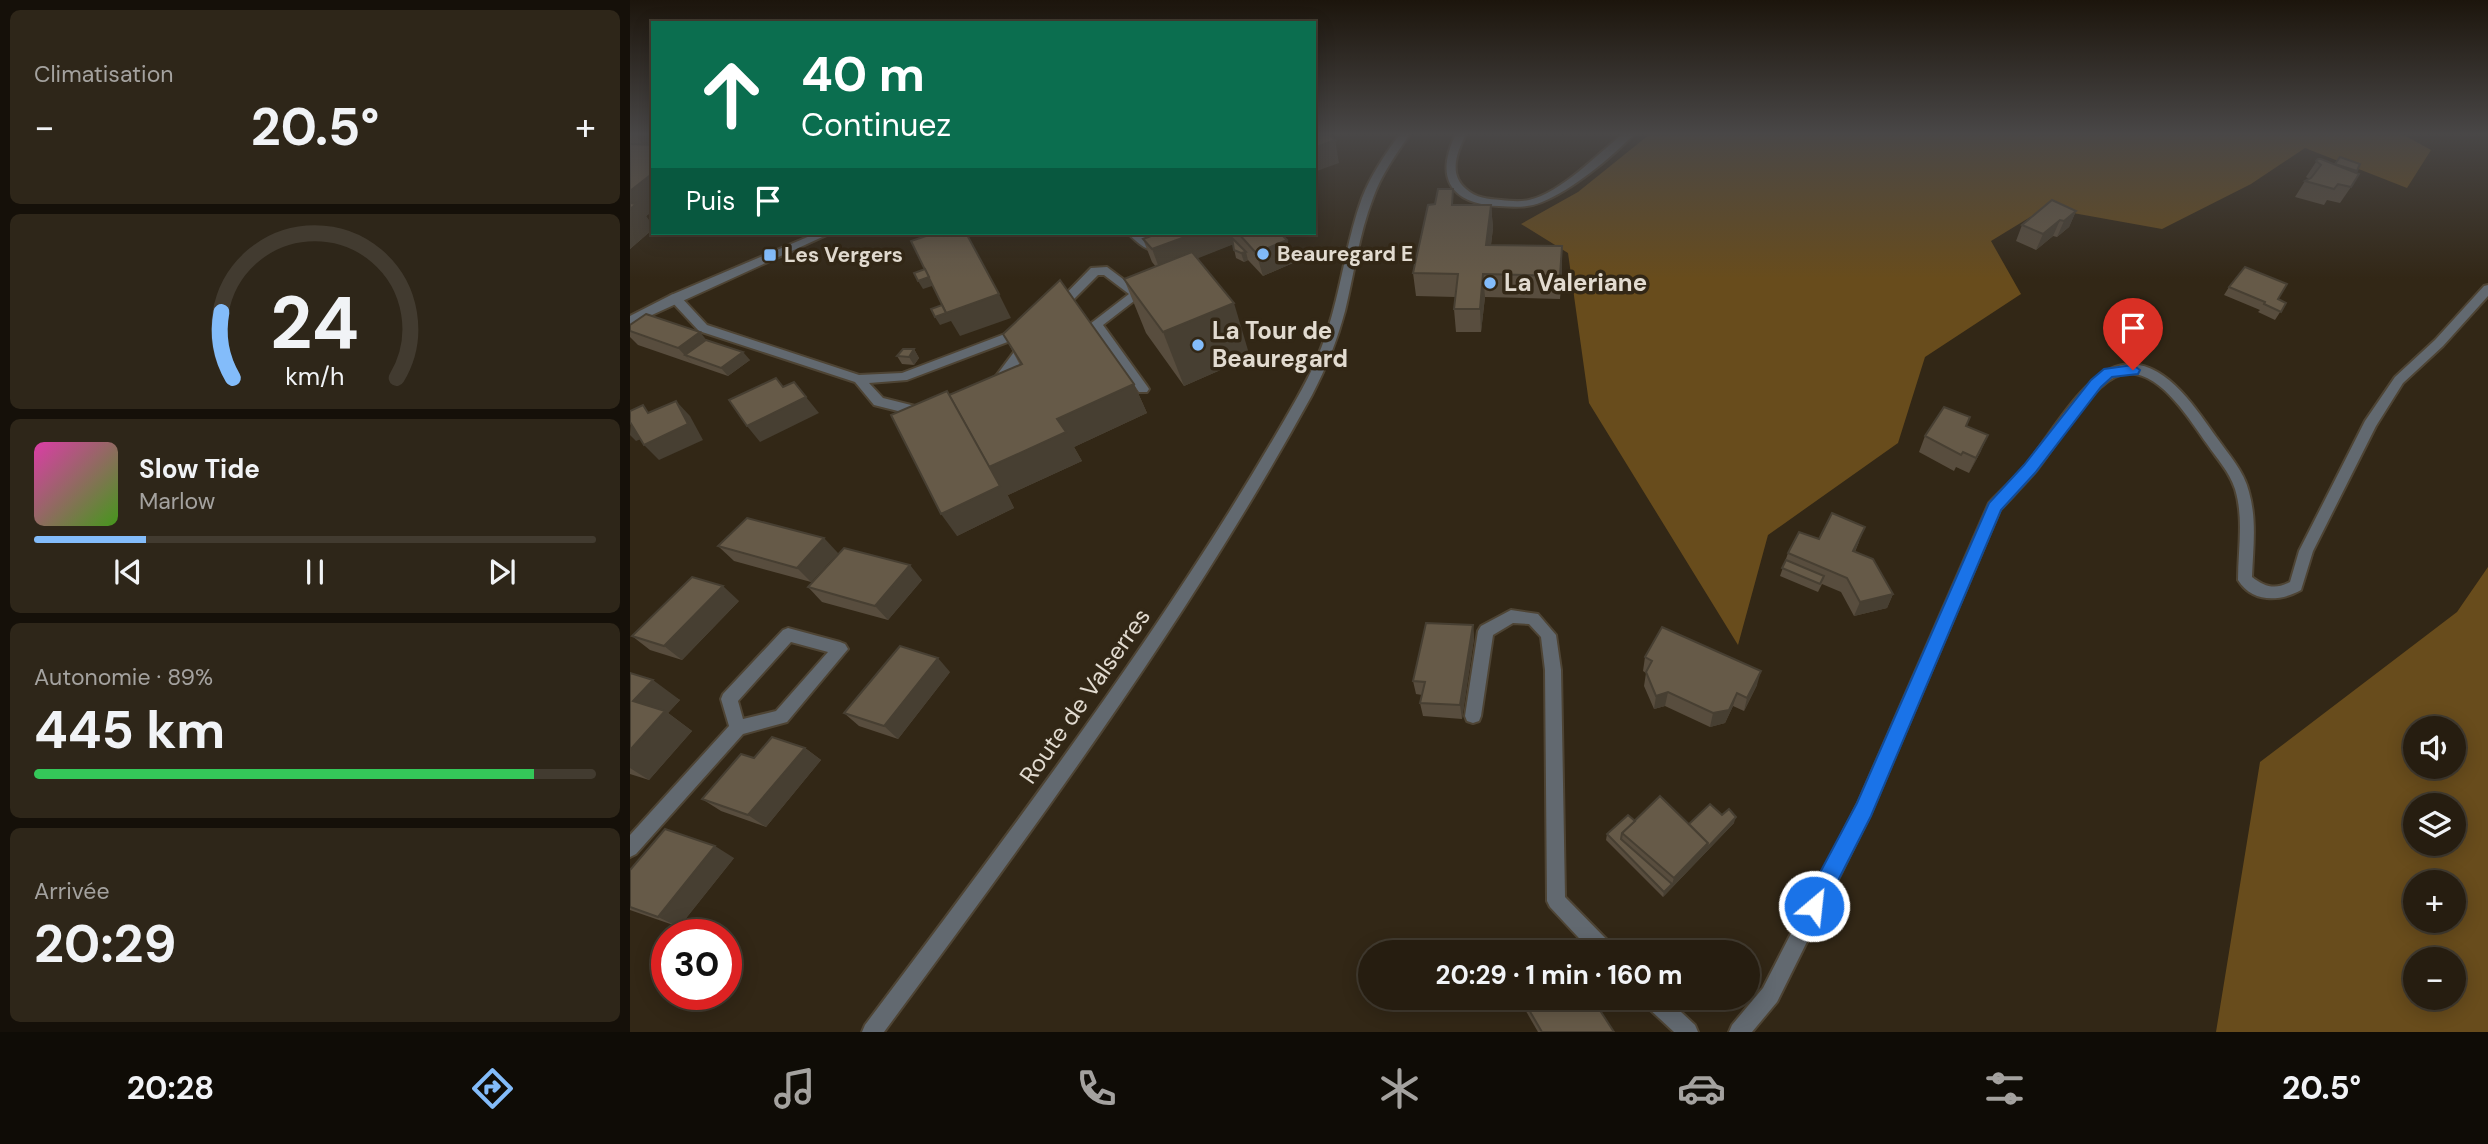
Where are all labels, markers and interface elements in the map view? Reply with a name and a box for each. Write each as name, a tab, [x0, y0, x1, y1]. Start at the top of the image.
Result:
text: 40 m	[801, 42, 925, 106]
icon: ahead	[686, 49, 777, 140]
text: Climatisation	[34, 59, 173, 89]
text: 20.5°	[251, 93, 379, 161]
text: −	[34, 102, 55, 152]
text: +	[575, 102, 596, 152]
text: Continuez	[801, 104, 951, 146]
icon: arrive	[749, 182, 787, 220]
text: Puis	[686, 184, 735, 218]
place label: Beauregard E	[1277, 240, 1413, 268]
place label: Les Vergers	[784, 241, 903, 269]
marker: Beauregard E	[1255, 246, 1271, 262]
marker: Les Vergers	[762, 247, 778, 263]
place label: La Valeriane	[1504, 267, 1647, 298]
marker: La Valeriane	[1482, 275, 1498, 291]
text: 24	[271, 276, 359, 371]
pin	[2103, 298, 2163, 370]
icon: arrive	[2114, 309, 2152, 347]
place label: La Tour de Beauregard	[1212, 315, 1348, 374]
marker: La Tour de Beauregard	[1190, 337, 1206, 353]
text: km/h	[285, 359, 345, 392]
text: Slow Tide	[139, 452, 260, 486]
text: Marlow	[139, 486, 215, 516]
icon: previous	[109, 553, 147, 591]
icon: pause	[296, 553, 334, 591]
icon: next	[483, 553, 521, 591]
street label: Route de Valserres	[1012, 602, 1157, 790]
text: Autonomie · 89%	[34, 662, 213, 692]
text: 445 km	[34, 696, 225, 764]
map controls	[2403, 716, 2466, 1010]
button: sound	[2403, 716, 2466, 779]
button: layers	[2403, 793, 2466, 856]
position arrow	[1777, 869, 1851, 943]
button: +	[2403, 870, 2466, 933]
text: Arrivée	[34, 876, 110, 906]
text: 20:29	[34, 910, 176, 978]
speed limit sign: 30	[651, 919, 742, 1010]
button: −	[2403, 947, 2466, 1010]
text: 20:29 · 1 min · 160 m	[1436, 958, 1682, 992]
icon: directions	[468, 1064, 517, 1113]
icon: music	[770, 1064, 819, 1113]
icon: phone	[1072, 1064, 1121, 1113]
icon: climate	[1375, 1064, 1424, 1113]
icon: car	[1677, 1064, 1726, 1113]
icon: filters	[1980, 1064, 2029, 1113]
text: 20:28	[127, 1067, 214, 1109]
text: 20.5°	[2282, 1067, 2361, 1109]

